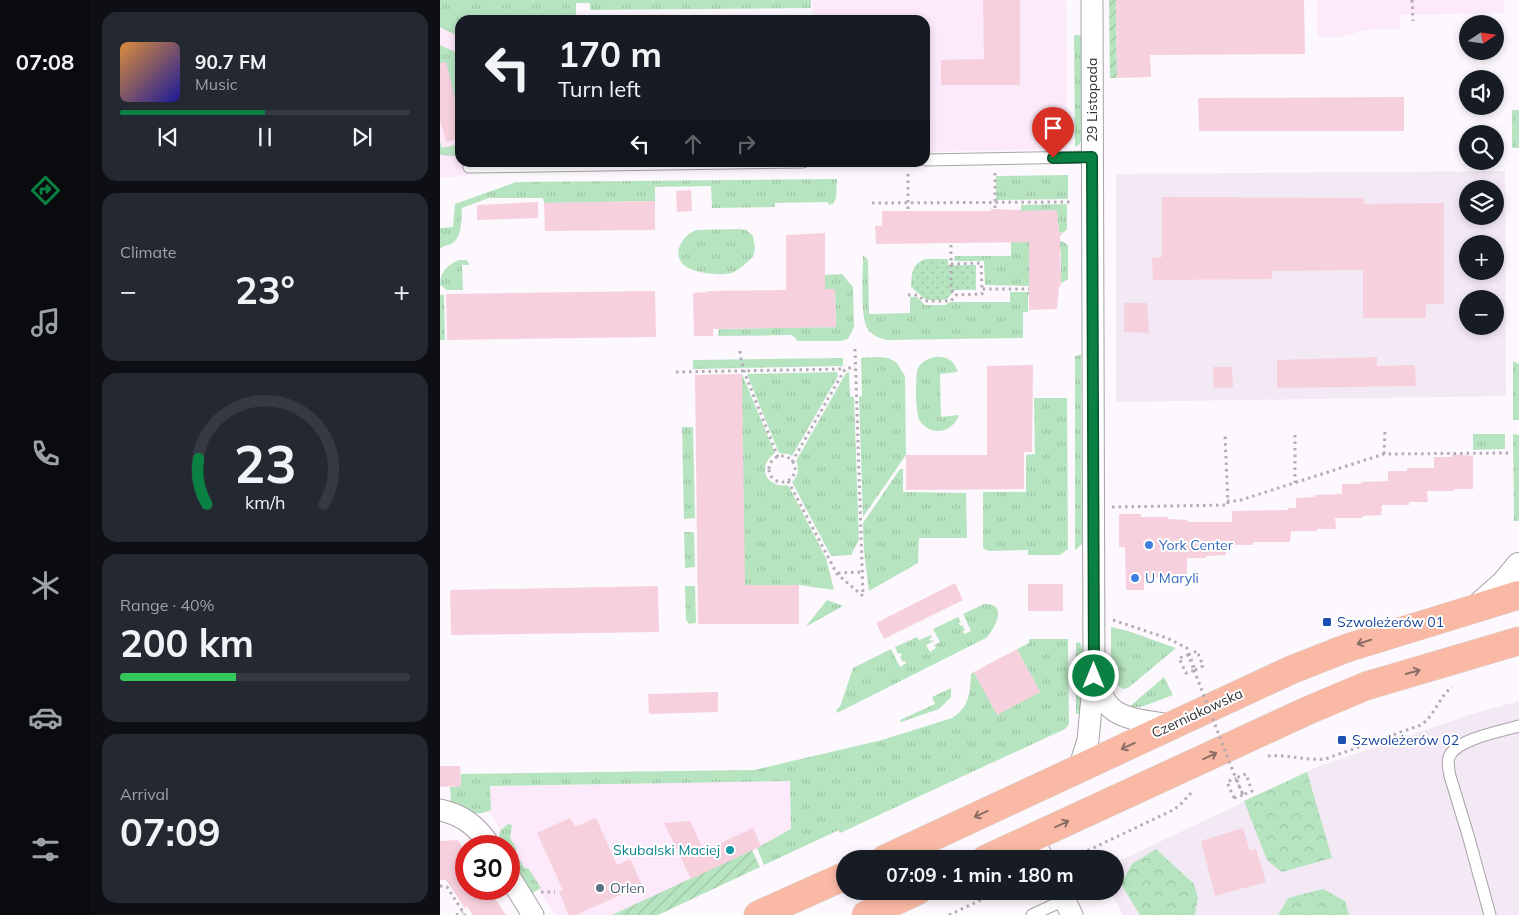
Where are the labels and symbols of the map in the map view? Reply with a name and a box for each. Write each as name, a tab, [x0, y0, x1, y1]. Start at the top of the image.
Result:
north arrow	[1459, 15, 1504, 60]
street label: 29 Listopada	[1083, 58, 1101, 142]
pin	[1032, 107, 1074, 158]
place label: York Center	[1158, 536, 1234, 554]
marker: York Center	[1143, 539, 1155, 551]
place label: U Maryli	[1145, 569, 1199, 587]
marker: U Maryli	[1129, 572, 1141, 584]
place label: Szwoleżerów 01	[1337, 613, 1444, 631]
marker: Szwoleżerów 01	[1321, 616, 1333, 628]
one-way arrow	[1357, 638, 1372, 647]
position arrow	[1067, 649, 1119, 701]
one-way arrow	[1405, 666, 1421, 676]
street label: Czerniakowska	[1149, 684, 1245, 742]
place label: Szwoleżerów 02	[1352, 731, 1459, 749]
marker: Szwoleżerów 02	[1336, 734, 1348, 746]
one-way arrow	[1121, 741, 1136, 751]
one-way arrow	[1202, 750, 1217, 760]
one-way arrow	[974, 810, 989, 820]
one-way arrow	[1054, 818, 1069, 828]
speed limit sign: 30	[455, 835, 520, 900]
place label: Skubalski Maciej	[613, 841, 720, 859]
marker: Skubalski Maciej	[724, 844, 736, 856]
place label: Orlen	[610, 879, 645, 897]
marker: Orlen	[594, 882, 606, 894]

